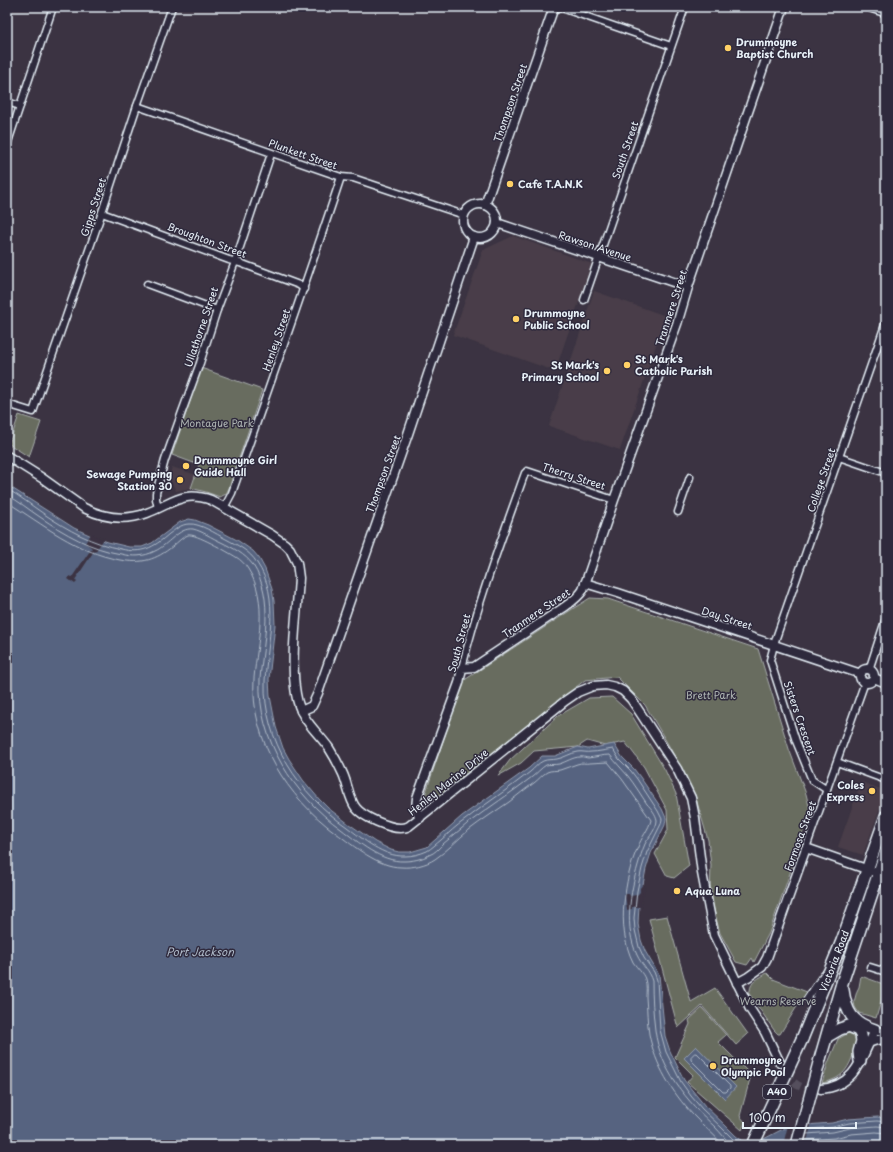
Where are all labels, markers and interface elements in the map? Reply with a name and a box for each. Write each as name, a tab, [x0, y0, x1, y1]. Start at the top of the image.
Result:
place label: Drummoyne Baptist Church	[736, 34, 813, 61]
marker: Drummoyne Baptist Church	[723, 43, 733, 53]
street label: Thompson Street	[489, 61, 530, 144]
street label: South Street	[608, 119, 641, 181]
street label: Plunkett Street	[267, 135, 340, 172]
street label: Gipps Street	[76, 176, 109, 238]
place label: Cafe T.A.N.K	[518, 176, 583, 191]
marker: Cafe T.A.N.K	[505, 179, 515, 189]
street label: Broughton Street	[165, 218, 249, 261]
street label: Rawson Avenue	[557, 227, 634, 265]
street label: Tranmere Street	[651, 268, 690, 348]
street label: Ullathorne Street	[180, 285, 221, 369]
place label: Drummoyne Public School	[524, 305, 590, 332]
street label: Henley Street	[258, 307, 293, 373]
marker: Drummoyne Public School	[511, 314, 521, 324]
place label: St Mark's Catholic Parish	[635, 351, 712, 378]
place label: St Mark's Primary School	[521, 357, 599, 384]
marker: St Mark's Catholic Parish	[622, 360, 632, 370]
marker: St Mark's Primary School	[602, 366, 612, 376]
park label: Montague Park	[180, 415, 254, 430]
street label: Thompson Street	[361, 433, 404, 515]
street label: College Street	[803, 446, 839, 514]
place label: Drummoyne Girl Guide Hall	[194, 452, 277, 479]
street label: Therry Street	[540, 458, 608, 494]
marker: Drummoyne Girl Guide Hall	[181, 461, 191, 471]
place label: Sewage Pumping Station 30	[86, 466, 172, 493]
marker: Sewage Pumping Station 30	[175, 475, 185, 485]
street label: Tranmere Street	[499, 584, 573, 641]
street label: Day Street	[700, 602, 754, 633]
street label: South Street	[443, 612, 474, 674]
street label: Sisters Crescent	[781, 679, 820, 757]
park label: Brett Park	[686, 687, 736, 702]
street label: Henley Marine Drive	[405, 745, 491, 819]
place label: Coles Express	[827, 777, 864, 804]
marker: Coles Express	[867, 786, 877, 796]
street label: Formosa Street	[780, 799, 819, 873]
place label: Aqua Luna	[684, 883, 740, 898]
marker: Aqua Luna	[672, 886, 682, 896]
street label: Victoria Road	[815, 928, 852, 994]
water label: Port Jackson	[166, 943, 234, 960]
park label: Wearns Reserve	[740, 993, 816, 1008]
place label: Drummoyne Olympic Pool	[721, 1052, 785, 1080]
marker: Drummoyne Olympic Pool	[708, 1061, 718, 1071]
road number: A40	[763, 1085, 791, 1099]
scale bar	[743, 1104, 856, 1130]
text: 100 m	[749, 1108, 786, 1126]

